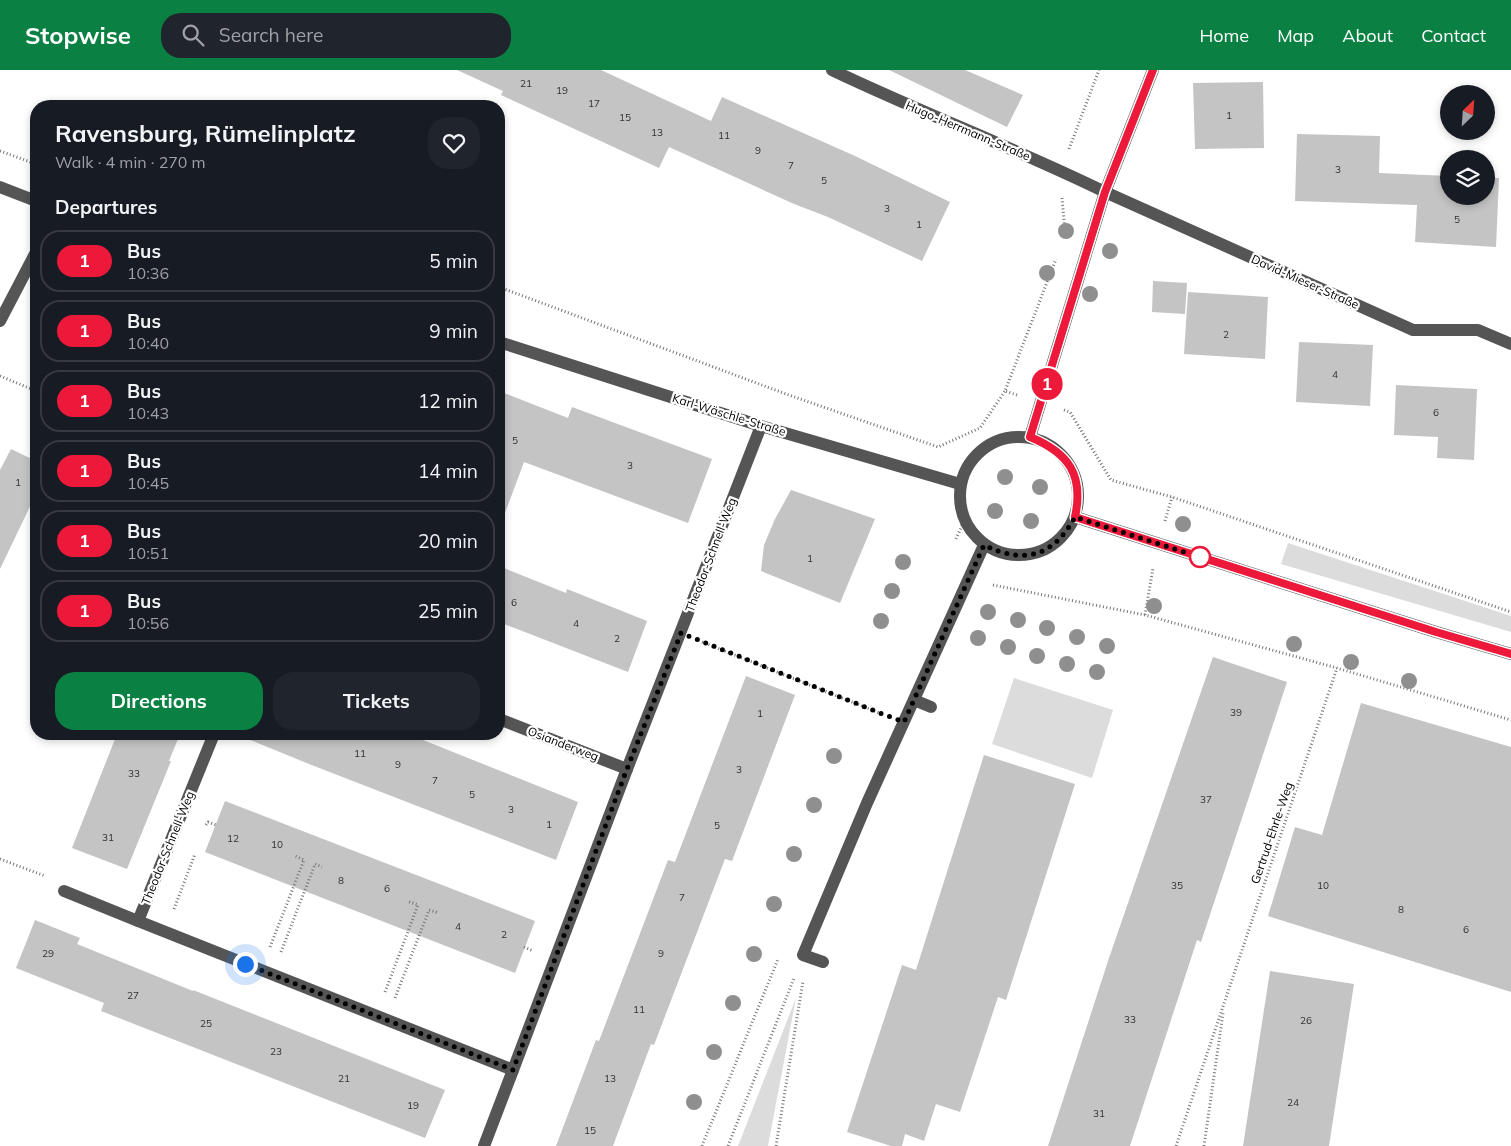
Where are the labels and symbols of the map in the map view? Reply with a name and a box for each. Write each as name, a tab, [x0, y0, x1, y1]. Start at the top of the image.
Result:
house number: 21	[520, 77, 532, 90]
house number: 19	[556, 84, 568, 97]
north arrow	[1440, 85, 1495, 140]
house number: 17	[588, 97, 600, 110]
street label: Hugo-Herrmann-Straße	[904, 97, 1033, 164]
house number: 1	[1226, 109, 1232, 122]
house number: 15	[619, 111, 631, 124]
house number: 13	[651, 126, 663, 139]
house number: 11	[718, 129, 730, 142]
house number: 9	[755, 144, 761, 157]
house number: 7	[788, 159, 794, 172]
house number: 3	[1335, 163, 1341, 176]
house number: 5	[821, 174, 827, 187]
house number: 3	[884, 202, 890, 215]
house number: 5	[1454, 213, 1460, 226]
house number: 1	[916, 218, 922, 231]
street label: David-Mieser-Straße	[1249, 251, 1361, 312]
house number: 2	[1223, 328, 1229, 341]
line badge: 1	[1031, 368, 1063, 400]
house number: 4	[1332, 368, 1338, 381]
street label: Karl-Wäschle-Straße	[671, 390, 788, 439]
house number: 6	[1433, 406, 1439, 419]
house number: 5	[512, 434, 518, 447]
house number: 3	[627, 459, 633, 472]
house number: 1	[15, 476, 21, 489]
street label: Theodor-Schnell-Weg	[682, 495, 739, 614]
unlabelled marker	[1189, 546, 1211, 568]
house number: 1	[807, 552, 813, 565]
house number: 6	[511, 596, 517, 609]
house number: 4	[573, 617, 579, 630]
house number: 2	[614, 632, 620, 645]
house number: 39	[1230, 706, 1242, 719]
house number: 1	[757, 707, 763, 720]
street label: Osianderweg	[526, 723, 601, 764]
house number: 11	[354, 747, 366, 760]
house number: 9	[395, 758, 401, 771]
house number: 3	[736, 763, 742, 776]
house number: 33	[128, 767, 140, 780]
house number: 7	[432, 774, 438, 787]
street label: Gertrud-Ehrle-Weg	[1247, 780, 1296, 886]
house number: 5	[469, 788, 475, 801]
street label: Theodor-Schnell-Weg	[138, 789, 197, 907]
house number: 37	[1200, 793, 1212, 806]
house number: 3	[508, 803, 514, 816]
house number: 1	[546, 818, 552, 831]
house number: 5	[714, 819, 720, 832]
house number: 31	[102, 831, 114, 844]
house number: 12	[227, 832, 239, 845]
house number: 10	[271, 838, 283, 851]
house number: 8	[338, 874, 344, 887]
house number: 35	[1171, 879, 1183, 892]
house number: 10	[1317, 879, 1329, 892]
house number: 6	[384, 882, 390, 895]
house number: 7	[679, 891, 685, 904]
house number: 8	[1398, 903, 1404, 916]
house number: 4	[455, 920, 461, 933]
house number: 6	[1463, 923, 1469, 936]
house number: 2	[501, 928, 507, 941]
house number: 29	[42, 947, 54, 960]
house number: 9	[658, 947, 664, 960]
your location	[233, 952, 258, 977]
house number: 27	[127, 989, 139, 1002]
house number: 11	[633, 1003, 645, 1016]
house number: 33	[1124, 1013, 1136, 1026]
house number: 26	[1300, 1014, 1312, 1027]
house number: 25	[200, 1017, 212, 1030]
house number: 23	[270, 1045, 282, 1058]
house number: 21	[338, 1072, 350, 1085]
house number: 13	[604, 1072, 616, 1085]
house number: 24	[1287, 1096, 1299, 1109]
house number: 19	[407, 1099, 419, 1112]
house number: 31	[1093, 1107, 1105, 1120]
house number: 15	[584, 1124, 596, 1137]

